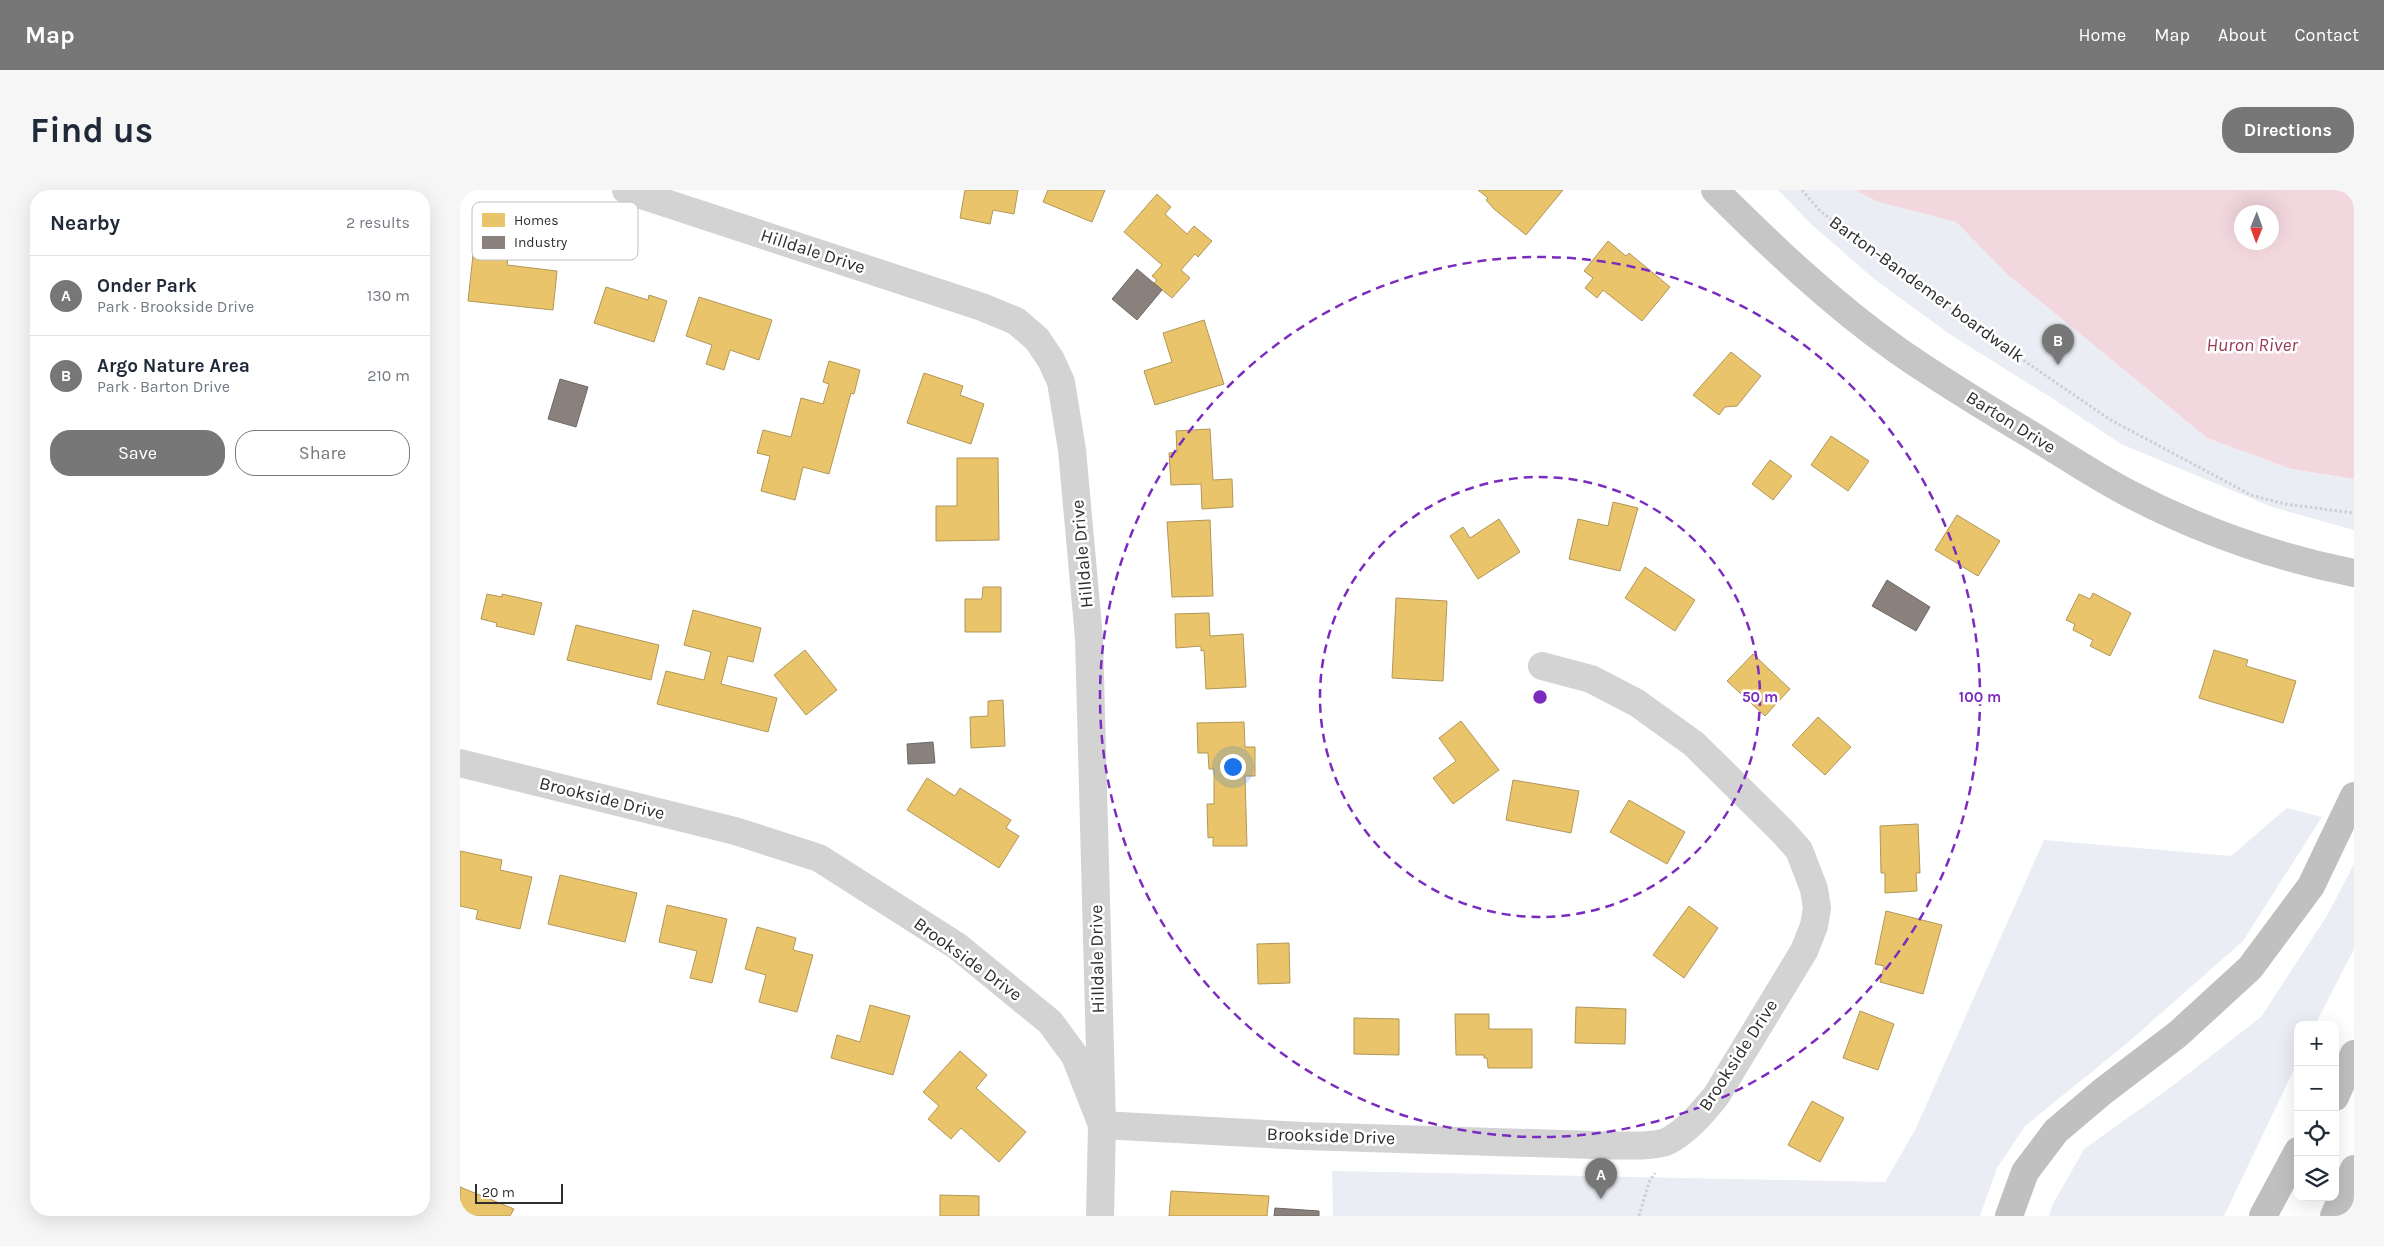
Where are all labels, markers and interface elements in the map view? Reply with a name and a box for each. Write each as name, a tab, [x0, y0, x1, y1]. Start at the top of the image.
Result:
text: Map	[25, 21, 75, 49]
text: Home	[2078, 24, 2126, 46]
text: Map	[2154, 24, 2190, 46]
text: About	[2218, 24, 2267, 46]
text: Contact	[2295, 24, 2359, 46]
button: Directions	[2222, 107, 2354, 153]
text: Find us	[30, 110, 153, 151]
legend	[472, 202, 638, 260]
north arrow	[2234, 205, 2279, 250]
text: Nearby	[50, 211, 120, 235]
street label: Barton-Bandemer boardwalk	[1825, 211, 2029, 367]
text: Homes	[514, 212, 559, 229]
text: 2 results	[346, 213, 410, 232]
street label: Hilldale Drive	[758, 224, 868, 278]
text: Industry	[514, 234, 568, 251]
text: Onder Park	[97, 275, 197, 297]
text: A	[61, 286, 71, 305]
text: 130 m	[367, 286, 410, 305]
text: Park · Brookside Drive	[97, 297, 254, 316]
pin: B	[2042, 324, 2074, 365]
water label: Huron River	[2206, 334, 2299, 356]
text: Argo Nature Area	[97, 355, 250, 377]
text: B	[61, 366, 71, 385]
text: 210 m	[367, 366, 410, 385]
text: Park · Barton Drive	[97, 377, 230, 396]
street label: Barton Drive	[1962, 386, 2060, 458]
button: Save	[50, 430, 225, 476]
button: Share	[235, 430, 410, 476]
street label: Hilldale Drive	[1066, 499, 1098, 609]
centre of rings	[1531, 688, 1549, 706]
text: 50 m	[1742, 688, 1778, 706]
text: 100 m	[1959, 688, 2001, 706]
your location	[1220, 754, 1246, 780]
street label: Brookside Drive	[537, 772, 667, 824]
street label: Hilldale Drive	[1085, 904, 1109, 1014]
street label: Brookside Drive	[910, 912, 1026, 1006]
street label: Brookside Drive	[1694, 995, 1782, 1115]
map controls	[2294, 1021, 2339, 1201]
button: +	[2294, 1021, 2339, 1066]
button: −	[2294, 1066, 2339, 1111]
button: locate	[2294, 1111, 2339, 1156]
street label: Brookside Drive	[1266, 1123, 1396, 1149]
button: layers	[2294, 1156, 2339, 1201]
pin: A	[1585, 1158, 1617, 1199]
scale bar	[475, 1181, 562, 1204]
text: 20 m	[482, 1184, 515, 1201]

